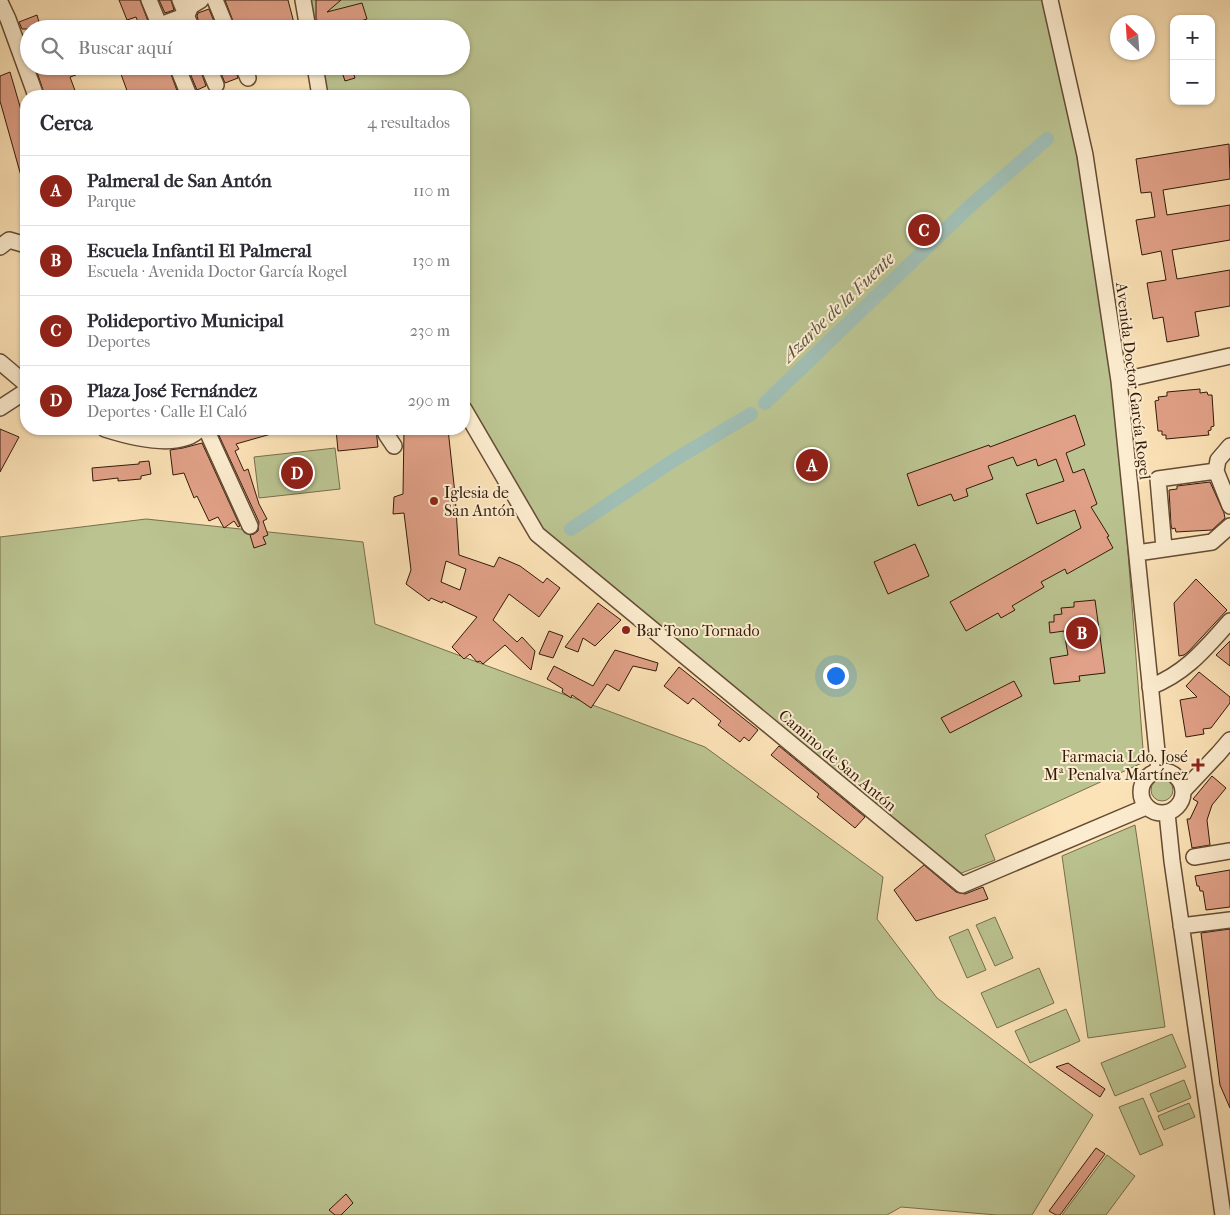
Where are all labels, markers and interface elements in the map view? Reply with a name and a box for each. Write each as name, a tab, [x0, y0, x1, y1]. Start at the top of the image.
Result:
north arrow	[1110, 15, 1155, 60]
map controls	[1170, 15, 1215, 105]
button: +	[1170, 15, 1215, 60]
search box	[20, 20, 470, 75]
icon: search	[38, 34, 66, 62]
text: Buscar aquí	[78, 37, 172, 59]
button: −	[1170, 60, 1215, 105]
text: Cerca	[40, 111, 92, 135]
text: 4 resultados	[367, 113, 450, 132]
text: Palmeral de San Antón	[87, 170, 272, 192]
text: A	[51, 181, 61, 200]
text: 110 m	[413, 181, 450, 200]
text: Parque	[87, 192, 136, 211]
pin: C	[908, 211, 940, 249]
text: Escuela Infantil El Palmeral	[87, 240, 312, 262]
water label: Azarbe de la Fuente	[776, 248, 899, 368]
text: B	[51, 251, 61, 270]
text: 130 m	[412, 251, 450, 270]
text: Escuela · Avenida Doctor García Rogel	[87, 262, 347, 281]
street label: Avenida Doctor García Rogel	[1112, 280, 1155, 481]
text: Polideportivo Municipal	[87, 310, 284, 332]
text: C	[51, 321, 61, 340]
text: 230 m	[410, 321, 450, 340]
text: Deportes	[87, 332, 150, 351]
text: Plaza José Fernández	[87, 380, 257, 402]
text: D	[50, 391, 62, 410]
text: 290 m	[408, 391, 450, 410]
text: Deportes · Calle El Caló	[87, 402, 247, 421]
pin: A	[796, 446, 828, 484]
pin: D	[281, 454, 313, 492]
place label: Iglesia de San Antón	[444, 483, 516, 520]
marker: Iglesia de San Antón	[428, 495, 440, 507]
pin: B	[1066, 614, 1098, 652]
place label: Bar Tono Tornado	[636, 621, 760, 640]
marker: Bar Tono Tornado	[620, 624, 632, 636]
your location	[823, 663, 849, 689]
street label: Camino de San Antón	[775, 706, 901, 816]
place label: Farmacia Ldo. José Mª Penalva Martínez	[1044, 747, 1188, 784]
marker: Farmacia Ldo. José Mª Penalva Martínez	[1192, 759, 1204, 771]

